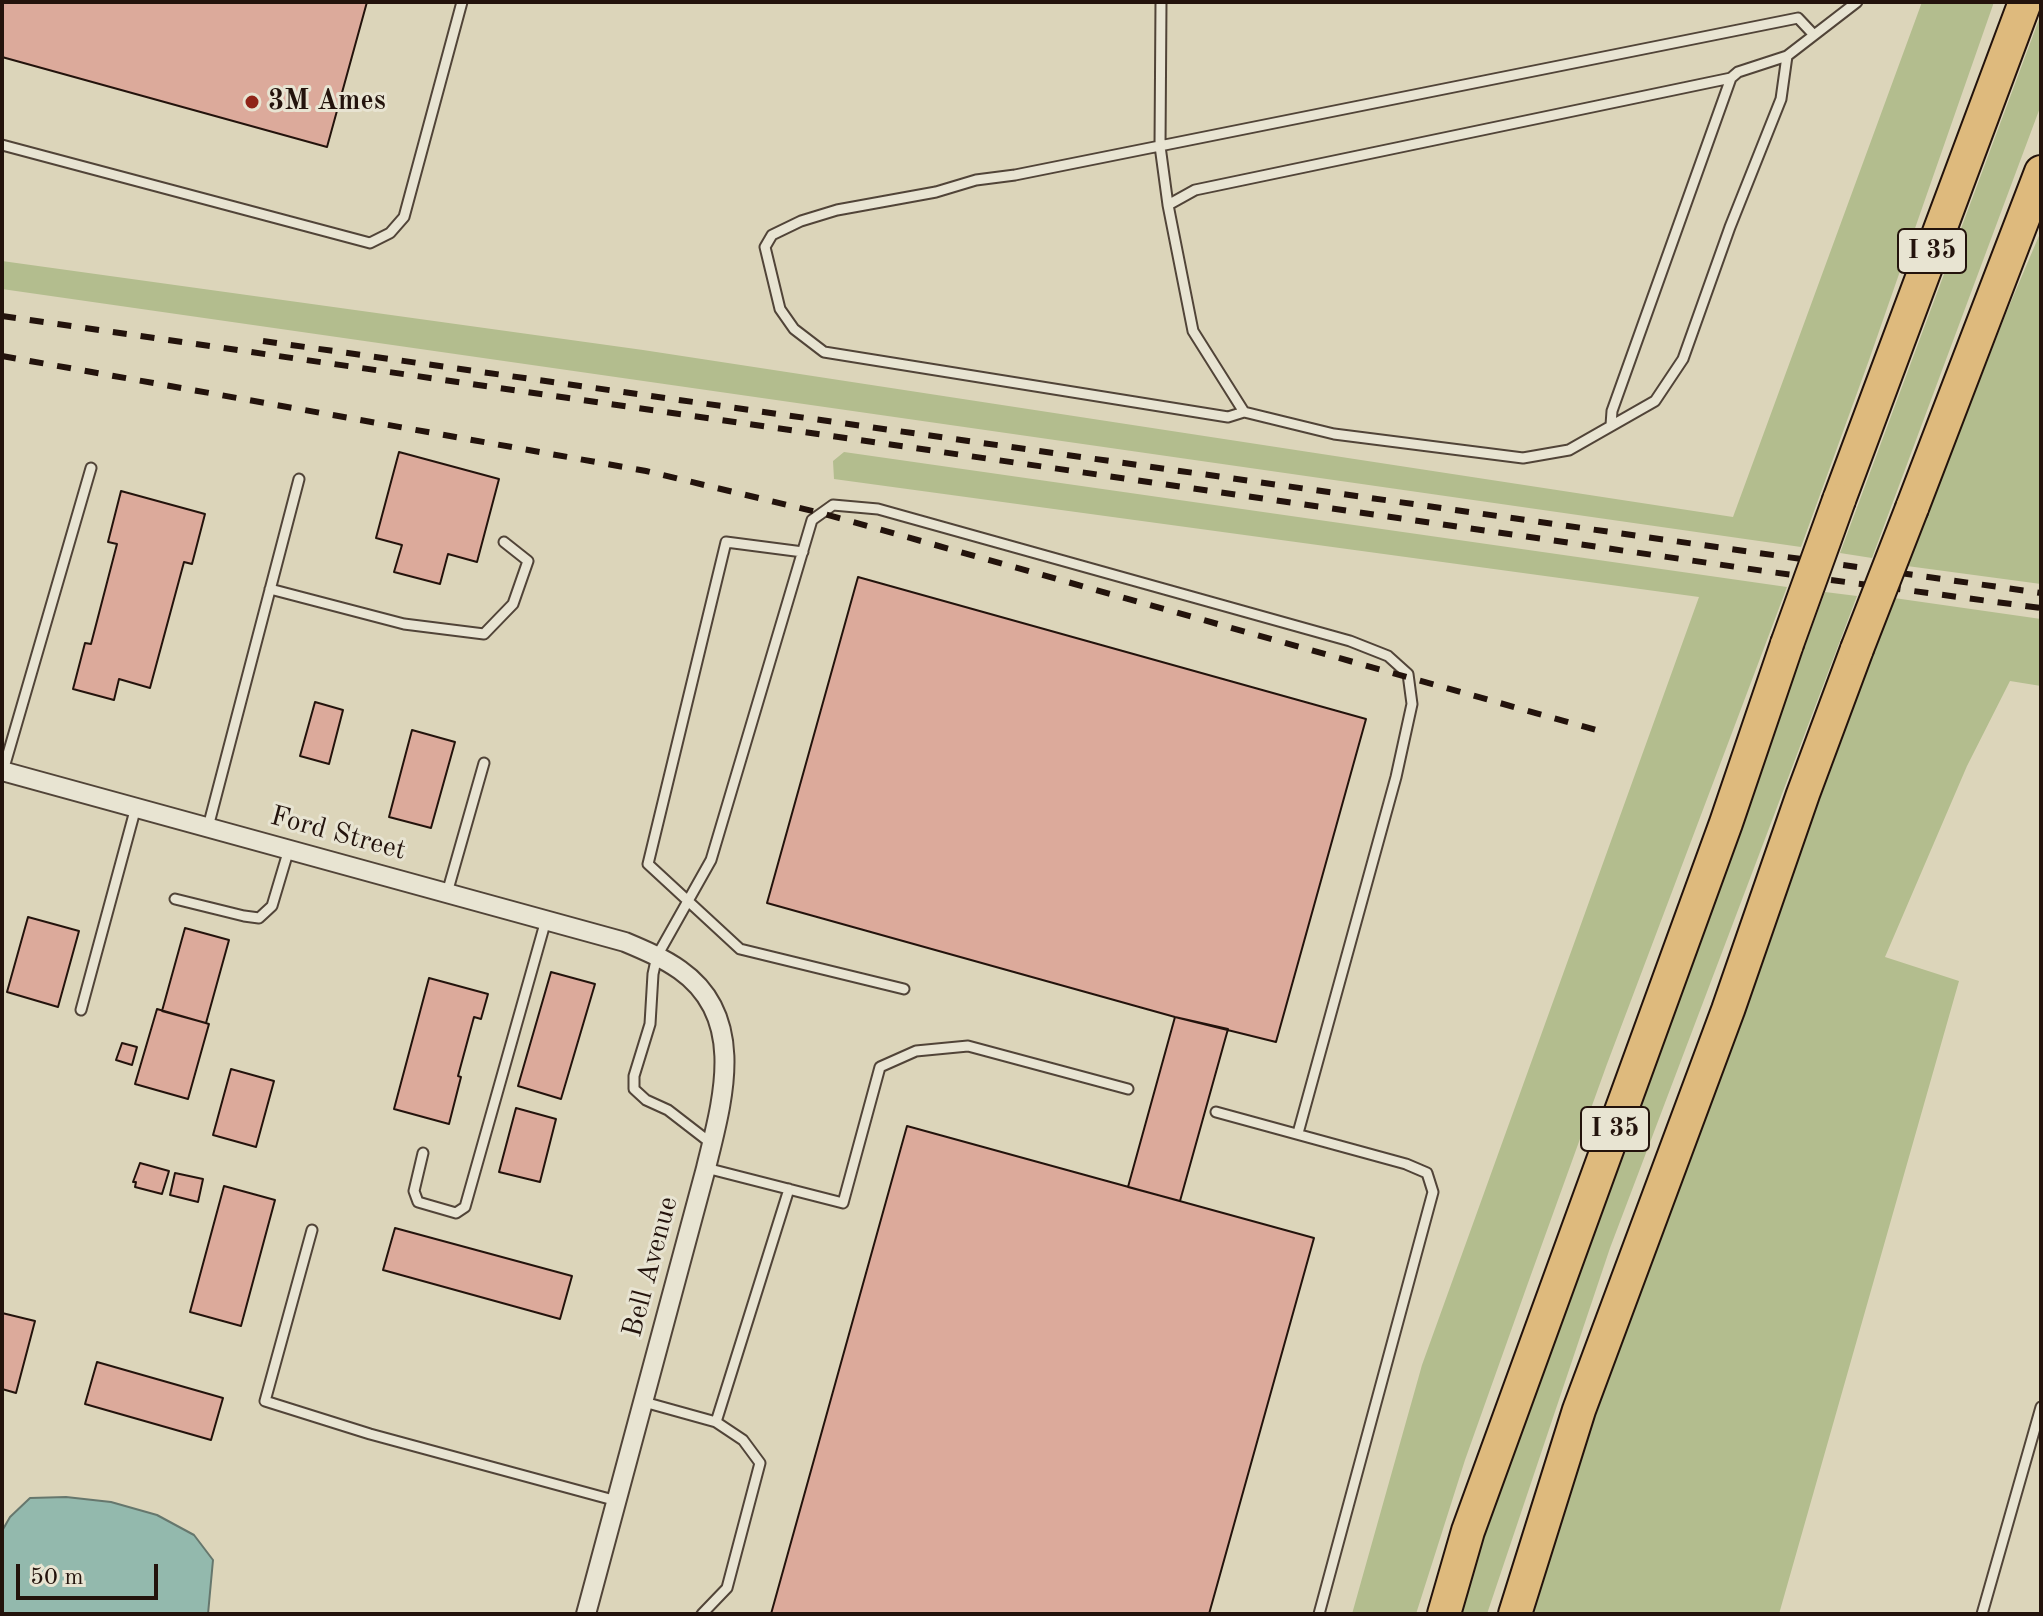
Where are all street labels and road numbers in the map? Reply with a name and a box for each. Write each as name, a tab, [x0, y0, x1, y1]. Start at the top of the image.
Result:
road number: I 35	[1898, 229, 1966, 273]
street label: Ford Street	[267, 800, 409, 868]
road number: I 35	[1581, 1107, 1649, 1151]
street label: Bell Avenue	[616, 1193, 686, 1341]

